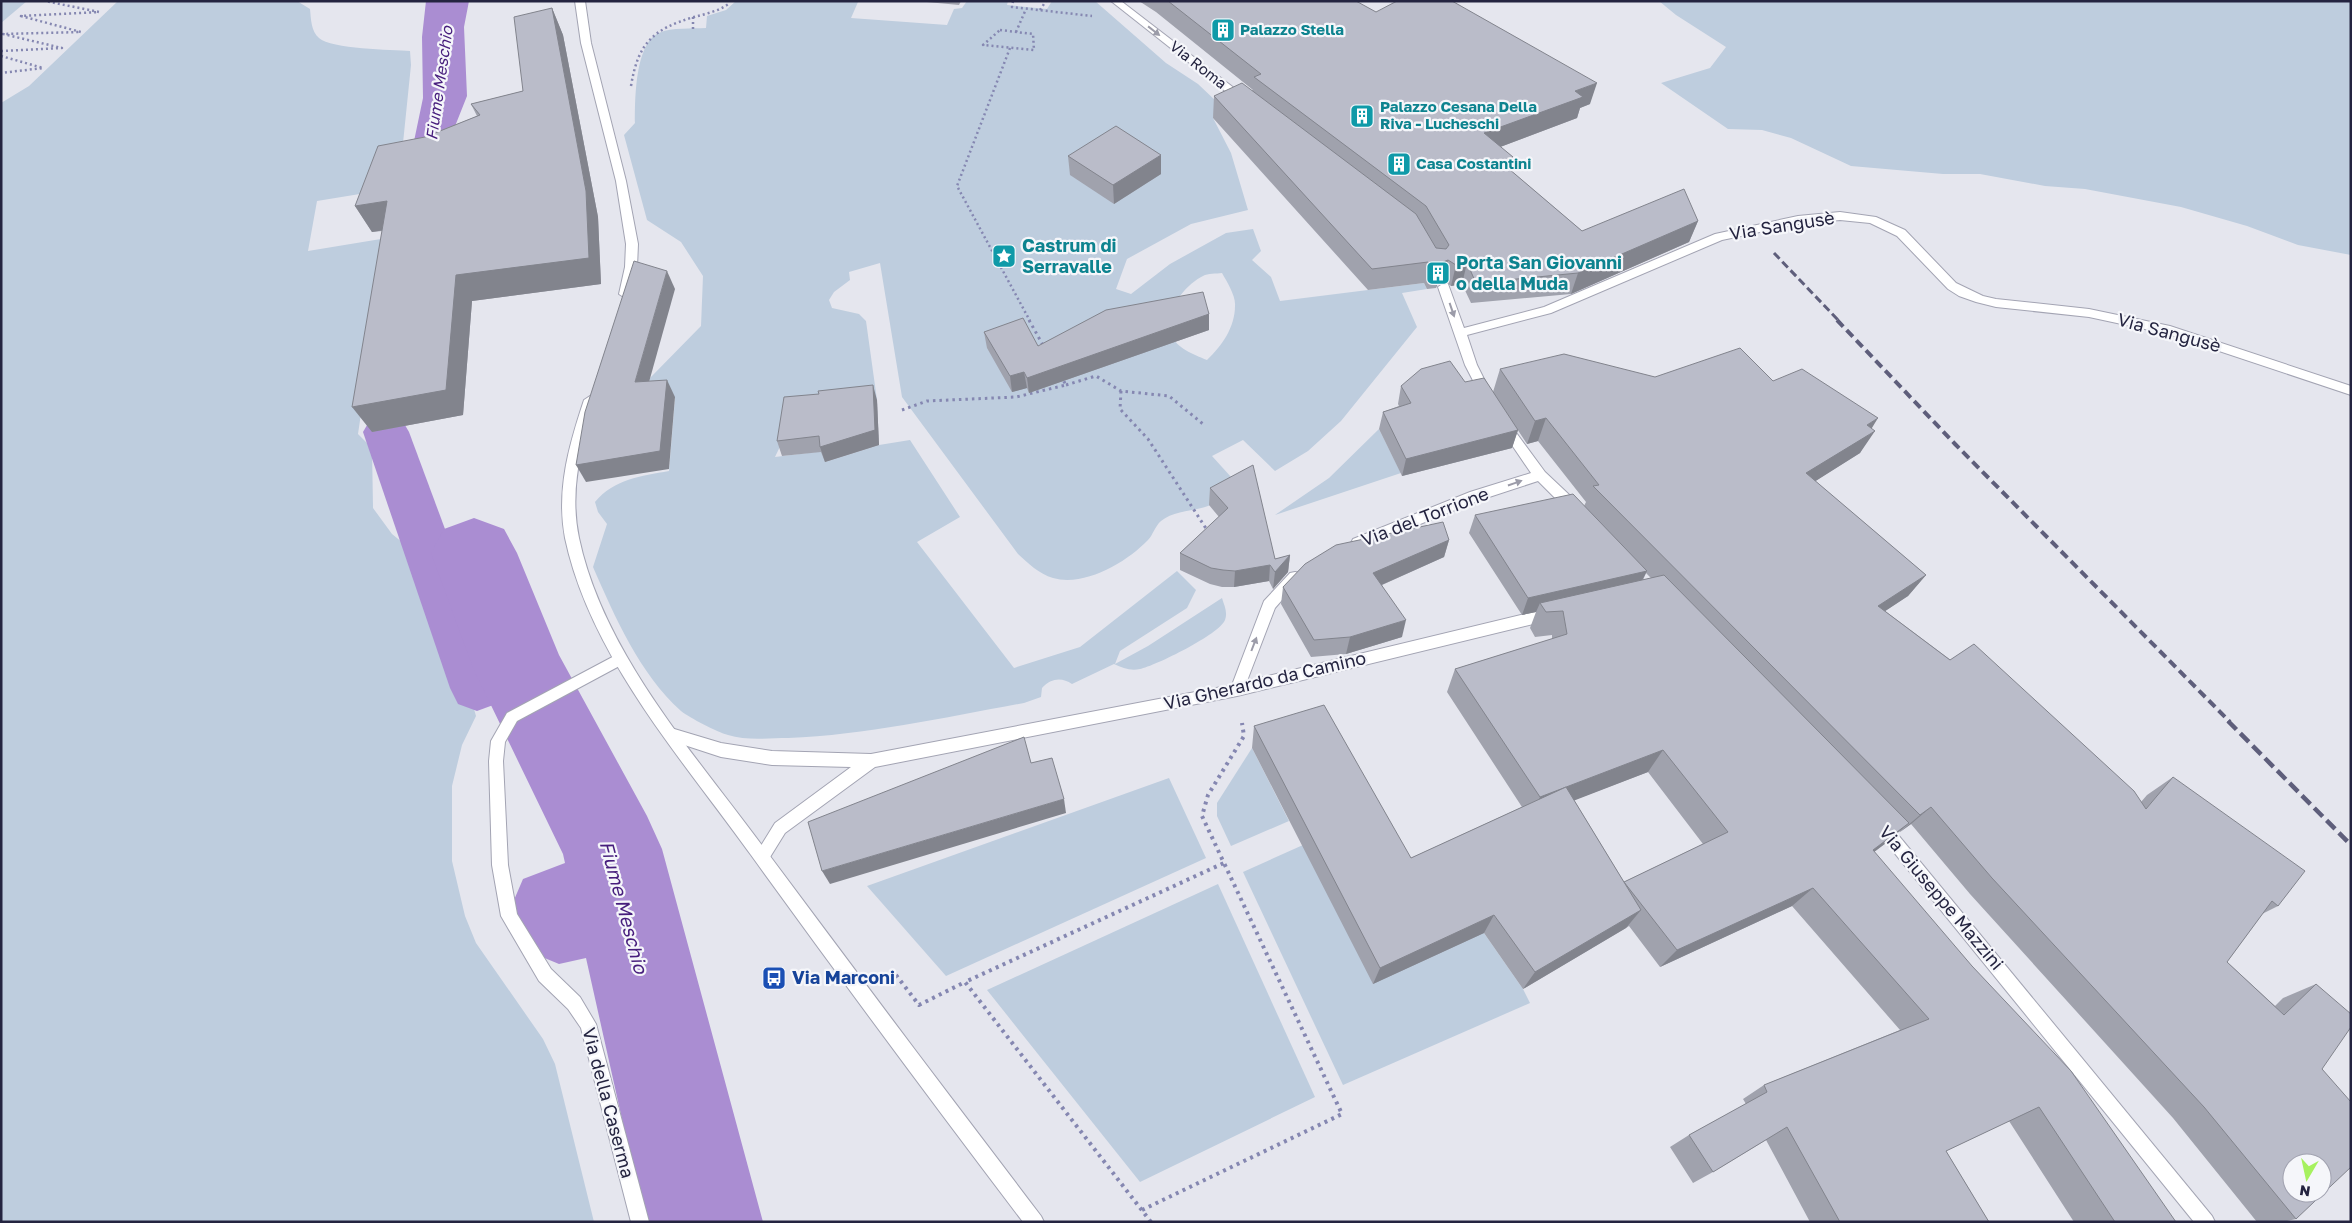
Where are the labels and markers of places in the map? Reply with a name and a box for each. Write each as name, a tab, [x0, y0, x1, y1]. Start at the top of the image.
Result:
building icon: Palazzo Stella	[1210, 17, 1236, 43]
place label: Palazzo Stella	[1240, 20, 1344, 38]
place label: Palazzo Cesana Della Riva - Lucheschi	[1380, 97, 1537, 132]
building icon: Palazzo Cesana Della Riva - Lucheschi	[1349, 103, 1375, 129]
building icon: Casa Costantini	[1386, 151, 1412, 177]
place label: Casa Costantini	[1416, 154, 1531, 172]
place label: Castrum di Serravalle	[1022, 234, 1116, 277]
place icon: Castrum di Serravalle	[991, 243, 1017, 269]
place label: Porta San Giovanni o della Muda	[1456, 251, 1622, 294]
building icon: Porta San Giovanni o della Muda	[1425, 260, 1451, 286]
bus stop icon: Via Marconi	[761, 965, 787, 991]
place label: Via Marconi	[792, 966, 895, 988]

